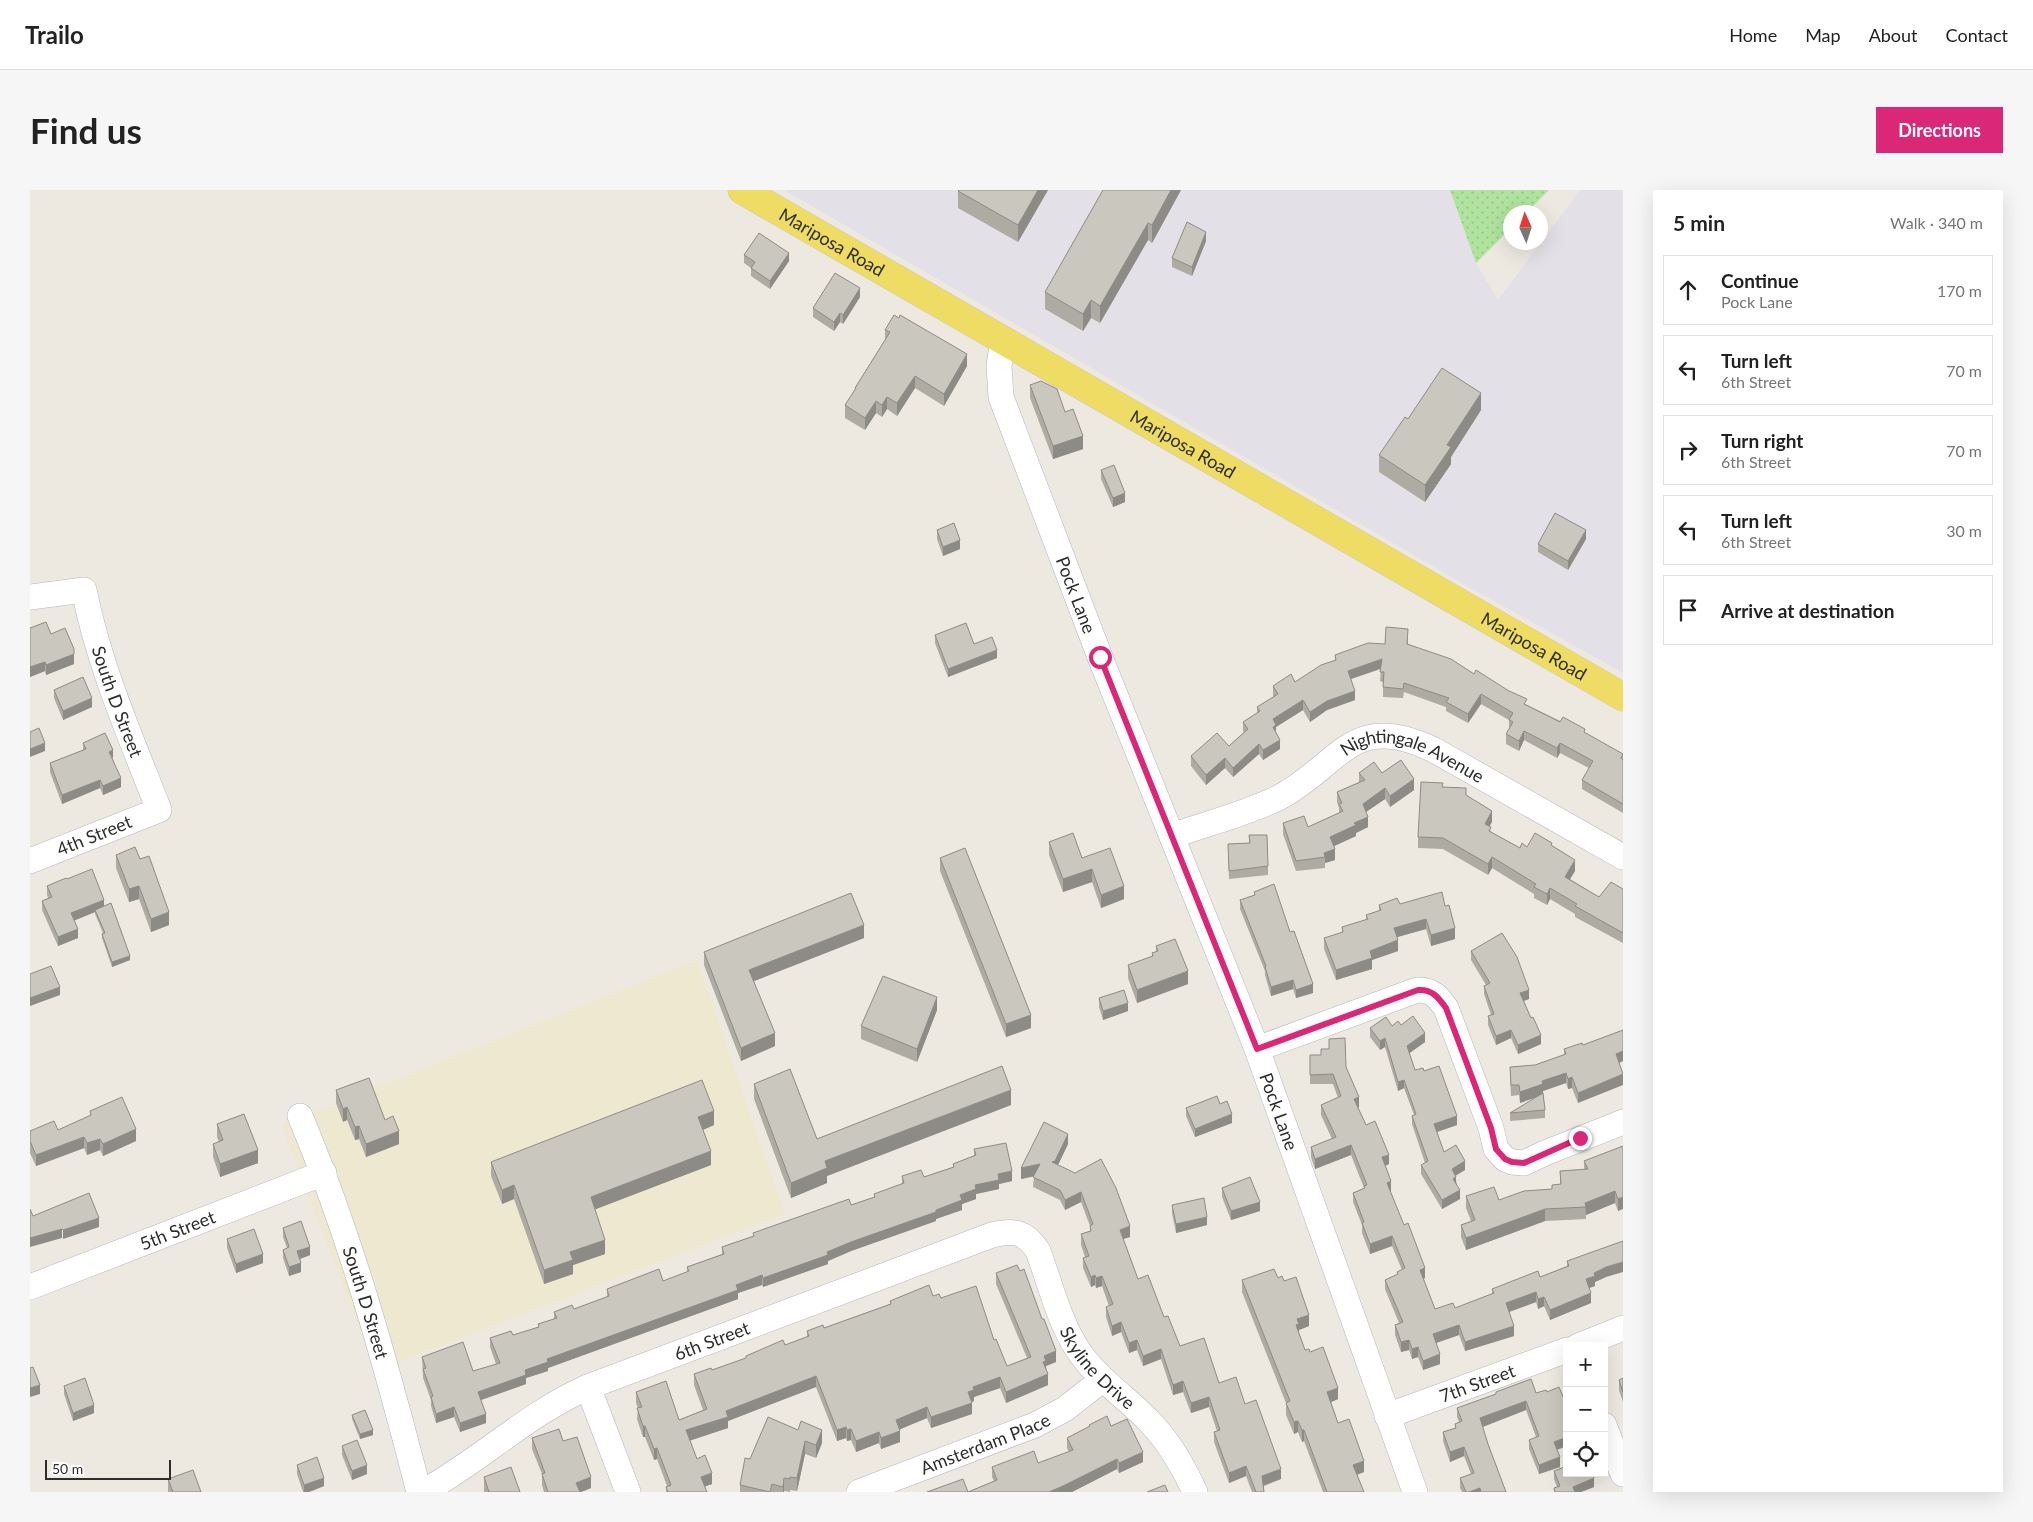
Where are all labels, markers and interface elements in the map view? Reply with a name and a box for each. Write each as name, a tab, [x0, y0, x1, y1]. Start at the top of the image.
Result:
text: Trailo	[25, 20, 84, 49]
text: Home	[1729, 24, 1777, 46]
text: Map	[1805, 24, 1841, 46]
text: About	[1869, 24, 1918, 46]
text: Contact	[1946, 24, 2008, 46]
button: Directions	[1876, 107, 2003, 153]
text: Find us	[30, 109, 142, 151]
street label: Mariposa Road	[776, 203, 889, 281]
north arrow	[1503, 205, 1548, 250]
text: 5 min	[1673, 210, 1725, 235]
text: Walk · 340 m	[1890, 213, 1983, 232]
text: Continue	[1721, 269, 1799, 292]
icon: ahead	[1674, 276, 1702, 304]
text: 170 m	[1937, 281, 1982, 300]
text: Pock Lane	[1721, 292, 1793, 311]
text: Turn left	[1721, 349, 1792, 372]
icon: left	[1674, 356, 1702, 384]
text: 70 m	[1946, 361, 1982, 380]
text: 6th Street	[1721, 372, 1791, 391]
street label: Mariposa Road	[1127, 405, 1240, 483]
text: Turn right	[1721, 429, 1803, 452]
icon: right	[1674, 436, 1702, 464]
text: 70 m	[1946, 441, 1982, 460]
text: 6th Street	[1721, 452, 1791, 471]
text: Turn left	[1721, 509, 1792, 532]
icon: left	[1674, 516, 1702, 544]
text: 30 m	[1946, 521, 1982, 540]
text: 6th Street	[1721, 532, 1791, 551]
street label: Pock Lane	[1052, 553, 1101, 636]
icon: arrive	[1674, 596, 1702, 624]
text: Arrive at destination	[1721, 599, 1894, 622]
street label: Mariposa Road	[1478, 607, 1591, 685]
street label: South D Street	[88, 643, 148, 761]
route start	[1089, 646, 1112, 669]
street label: Nightingale Avenue	[1336, 725, 1488, 787]
street label: 4th Street	[53, 810, 135, 860]
street label: Pock Lane	[1255, 1070, 1303, 1153]
route end	[1569, 1127, 1592, 1150]
street label: 5th Street	[137, 1205, 219, 1254]
street label: South D Street	[338, 1243, 394, 1362]
street label: 6th Street	[671, 1316, 753, 1365]
street label: Skyline Drive	[1056, 1323, 1140, 1414]
map controls	[1563, 1342, 1608, 1477]
button: +	[1563, 1342, 1608, 1387]
street label: 7th Street	[1436, 1359, 1519, 1407]
button: −	[1563, 1387, 1608, 1432]
street label: Amsterdam Place	[917, 1408, 1054, 1479]
button: locate	[1563, 1432, 1608, 1477]
scale bar	[45, 1457, 171, 1480]
text: 50 m	[52, 1460, 83, 1477]

